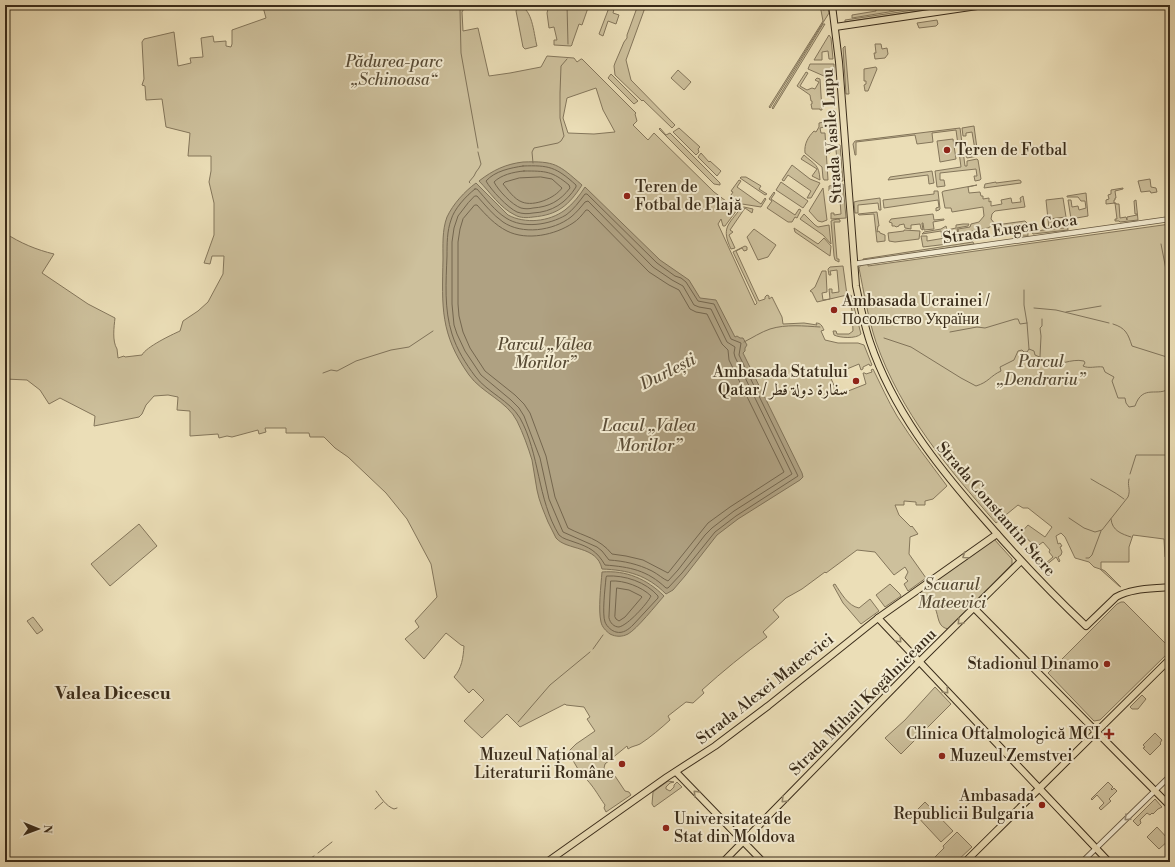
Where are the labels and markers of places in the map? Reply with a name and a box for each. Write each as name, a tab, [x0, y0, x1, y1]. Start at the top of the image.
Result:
place label: Teren de Fotbal	[955, 140, 1067, 160]
marker: Teren de Fotbal	[942, 145, 952, 155]
place label: Teren de Fotbal de Plajă	[635, 177, 743, 215]
marker: Teren de Fotbal de Plajă	[622, 191, 632, 201]
place label: Ambasada Ucrainei / Посольство України	[841, 291, 990, 329]
marker: Ambasada Ucrainei / Посольство України	[829, 305, 839, 315]
place label: Ambasada Statului Qatar / سفارة دولة قطر	[712, 362, 848, 400]
marker: Ambasada Statului Qatar / سفارة دولة قطر	[851, 376, 861, 386]
place label: Stadionul Dinamo	[967, 654, 1099, 674]
marker: Stadionul Dinamo	[1102, 659, 1112, 669]
place label: Clinica Oftalmologică MCI	[906, 724, 1100, 744]
marker: Clinica Oftalmologică MCI	[1103, 728, 1115, 740]
place label: Muzeul Național al Literaturii Române	[474, 745, 614, 783]
place label: Muzeul Zemstvei	[950, 746, 1073, 766]
marker: Muzeul Zemstvei	[937, 751, 947, 761]
marker: Muzeul Național al Literaturii Române	[617, 759, 627, 769]
place label: Ambasada Republicii Bulgaria	[893, 786, 1035, 824]
marker: Ambasada Republicii Bulgaria	[1037, 800, 1047, 810]
place label: Universitatea de Stat din Moldova	[674, 809, 796, 847]
marker: Universitatea de Stat din Moldova	[661, 823, 671, 833]

